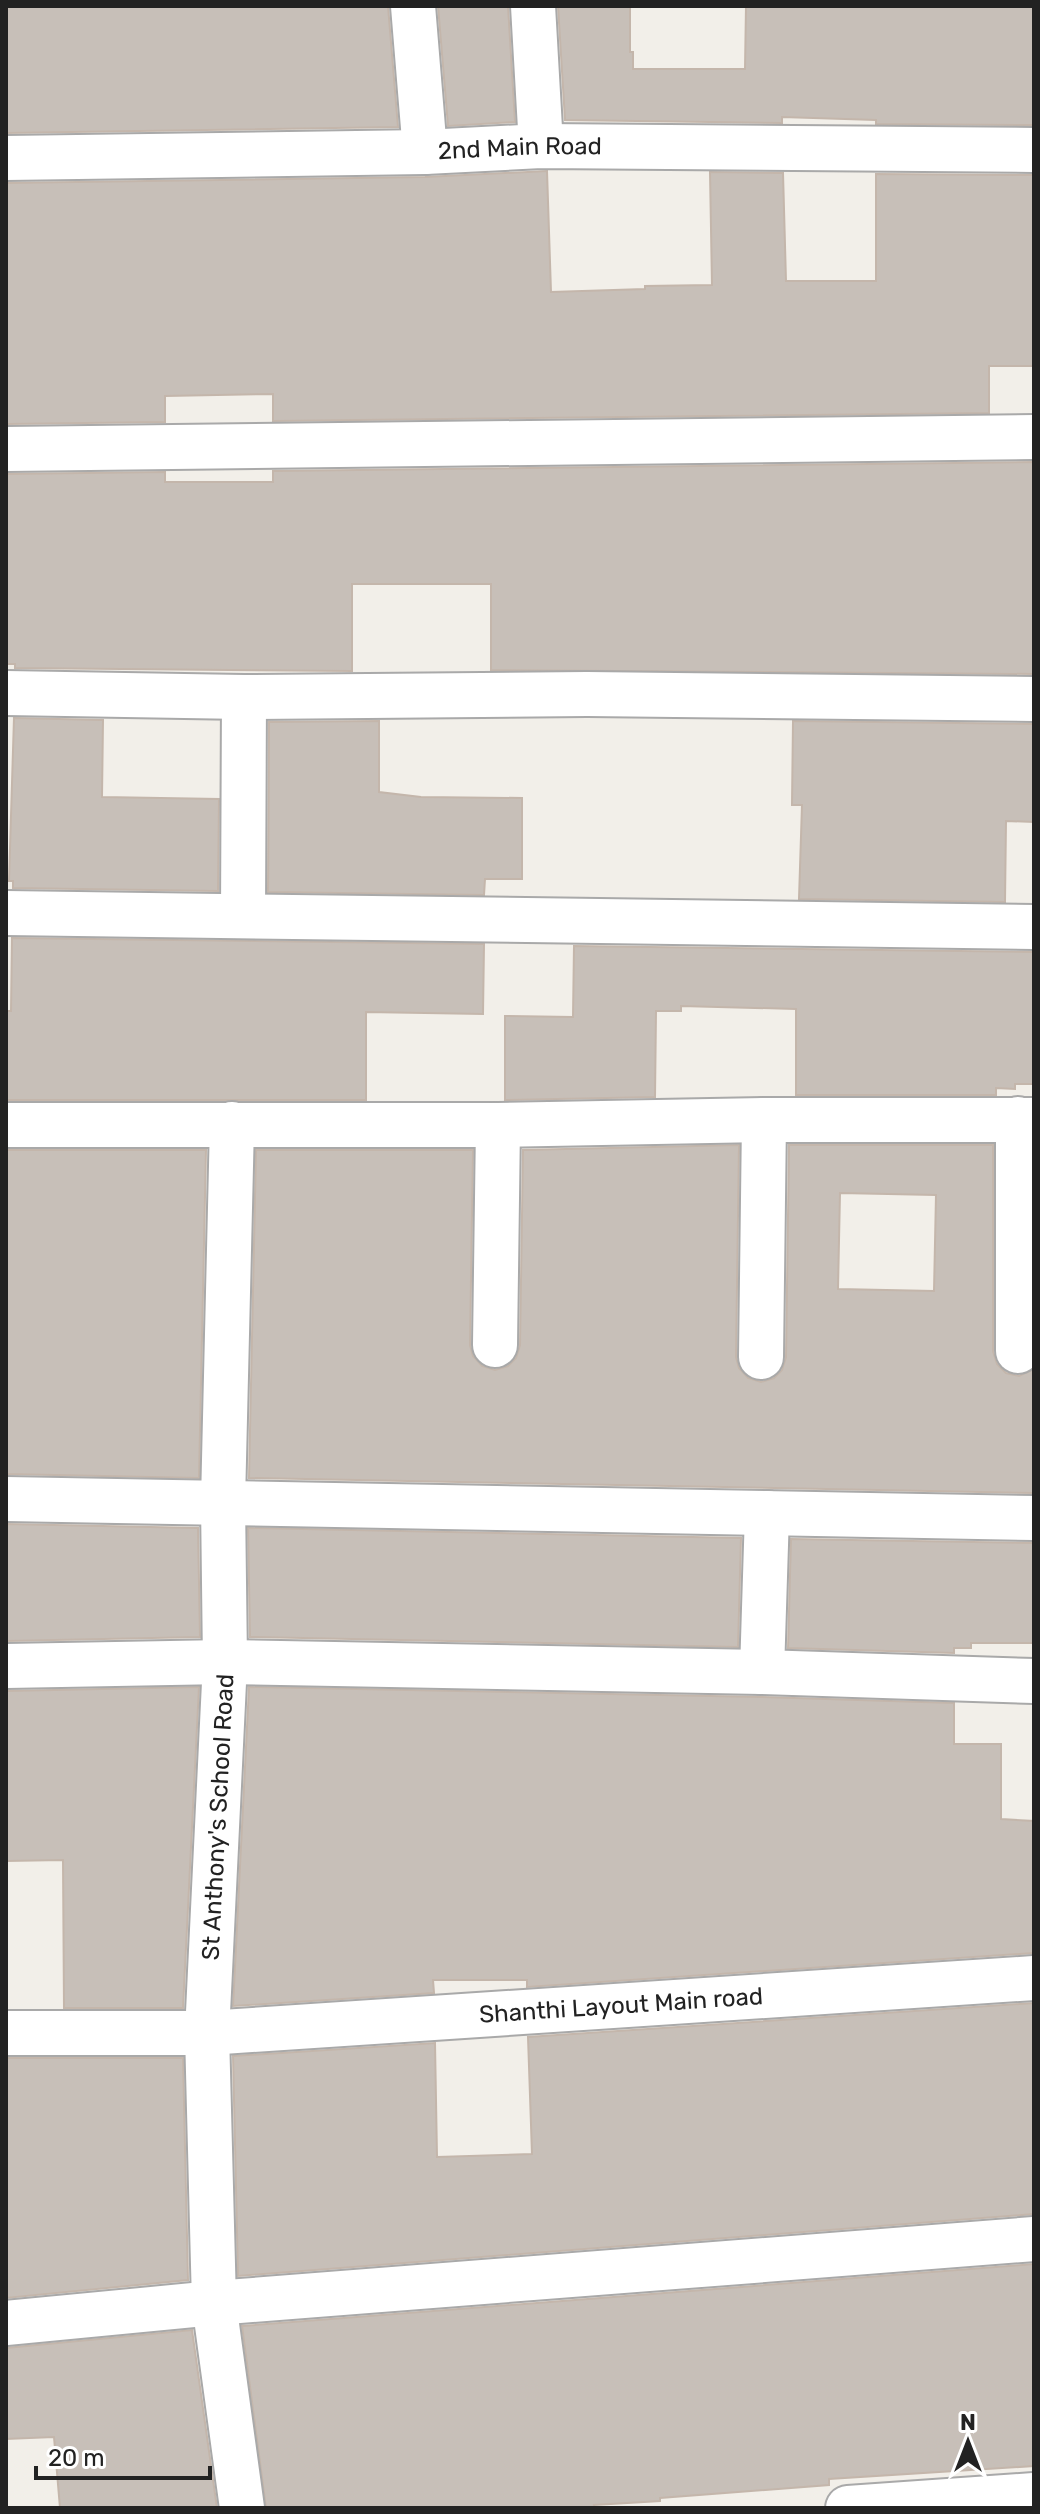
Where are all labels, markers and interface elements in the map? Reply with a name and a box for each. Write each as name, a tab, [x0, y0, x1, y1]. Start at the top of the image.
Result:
street label: 2nd Main Road	[437, 132, 602, 165]
street label: St Anthony's School Road	[197, 1673, 239, 1961]
street label: Shanthi Layout Main road	[478, 1982, 764, 2029]
north arrow	[928, 2402, 1008, 2482]
text: N	[960, 2409, 976, 2436]
scale bar	[36, 2430, 210, 2480]
text: 20 m	[48, 2444, 105, 2472]

